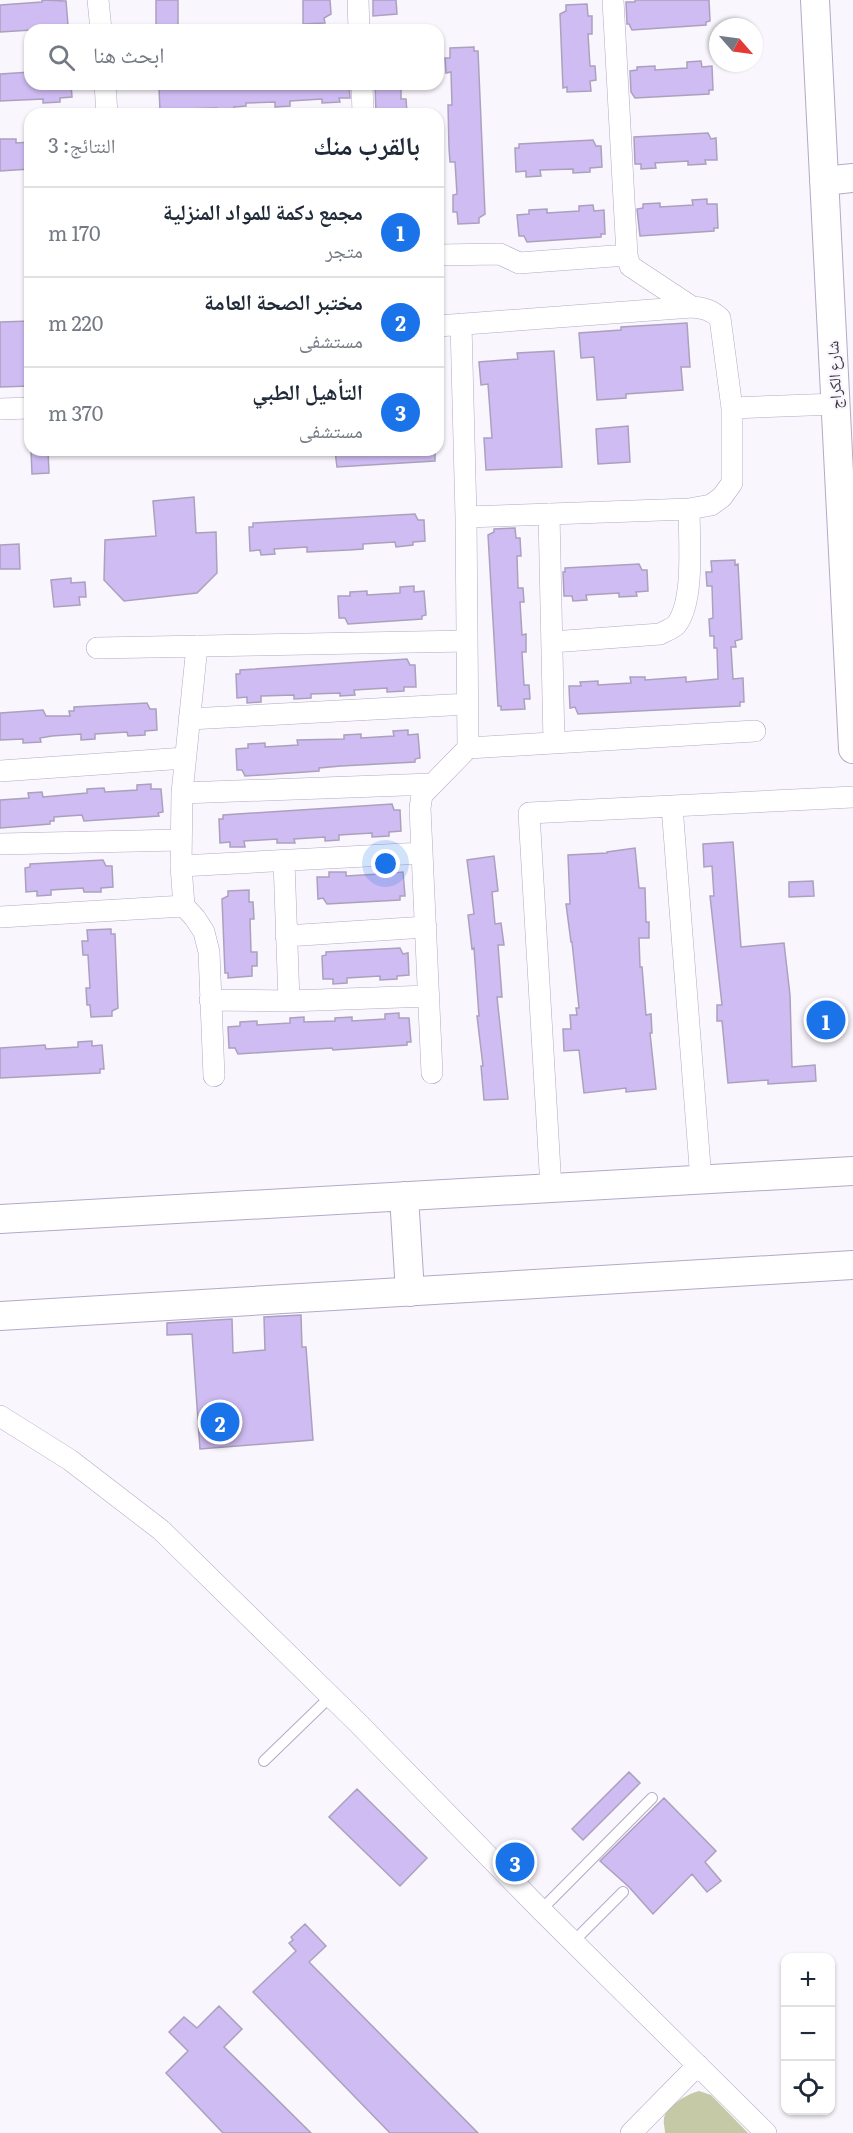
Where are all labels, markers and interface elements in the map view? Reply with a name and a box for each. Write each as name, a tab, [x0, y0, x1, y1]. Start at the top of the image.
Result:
north arrow	[709, 18, 763, 72]
search box	[24, 24, 444, 90]
text: ابحث هنا	[93, 37, 164, 70]
icon: search	[45, 41, 78, 74]
text: بالقرب منك	[313, 124, 420, 163]
text: النتائج: 3	[48, 129, 115, 159]
text: مجمع دكمة للمواد المنزلية	[163, 194, 363, 227]
text: 170 m	[48, 217, 101, 247]
text: 1	[396, 217, 405, 247]
text: متجر	[325, 234, 363, 264]
text: مختبر الصحة العامة	[204, 284, 363, 317]
text: 220 m	[48, 307, 103, 337]
text: 2	[395, 307, 406, 337]
text: مستشفى	[299, 324, 363, 354]
street label: شارع الكراج	[819, 340, 847, 410]
text: التأهيل الطبي	[252, 374, 363, 407]
text: 370 m	[48, 397, 103, 427]
text: 3	[395, 397, 406, 427]
text: مستشفى	[299, 414, 363, 444]
your location	[371, 849, 400, 878]
pin: 1	[806, 998, 846, 1042]
pin: 2	[200, 1400, 240, 1444]
pin: 3	[496, 1840, 534, 1884]
map controls	[781, 1953, 835, 2115]
button: +	[781, 1953, 835, 2007]
button: −	[781, 2007, 835, 2061]
button: locate	[781, 2061, 835, 2115]

